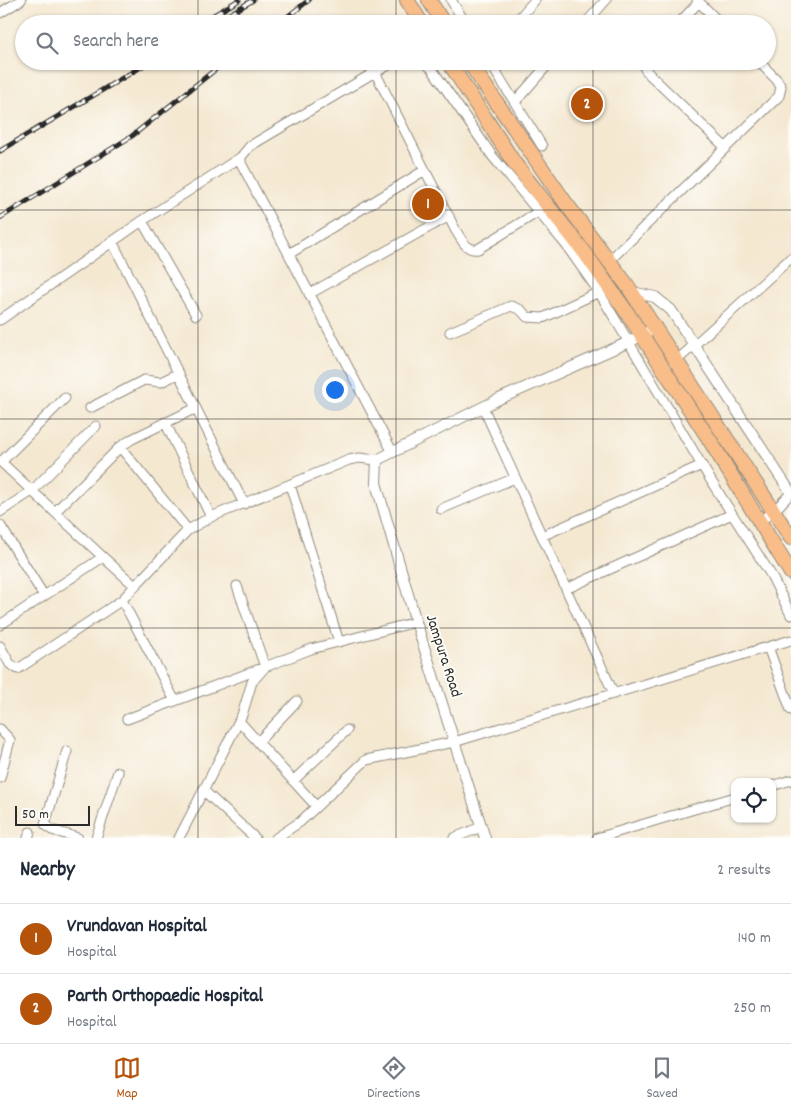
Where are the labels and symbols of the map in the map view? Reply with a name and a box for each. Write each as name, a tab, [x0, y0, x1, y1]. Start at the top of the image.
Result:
pin: 2	[571, 85, 603, 123]
pin: 1	[412, 185, 444, 223]
your location	[322, 377, 348, 403]
street label: Jampura Road	[419, 612, 467, 700]
scale bar	[15, 803, 90, 826]

